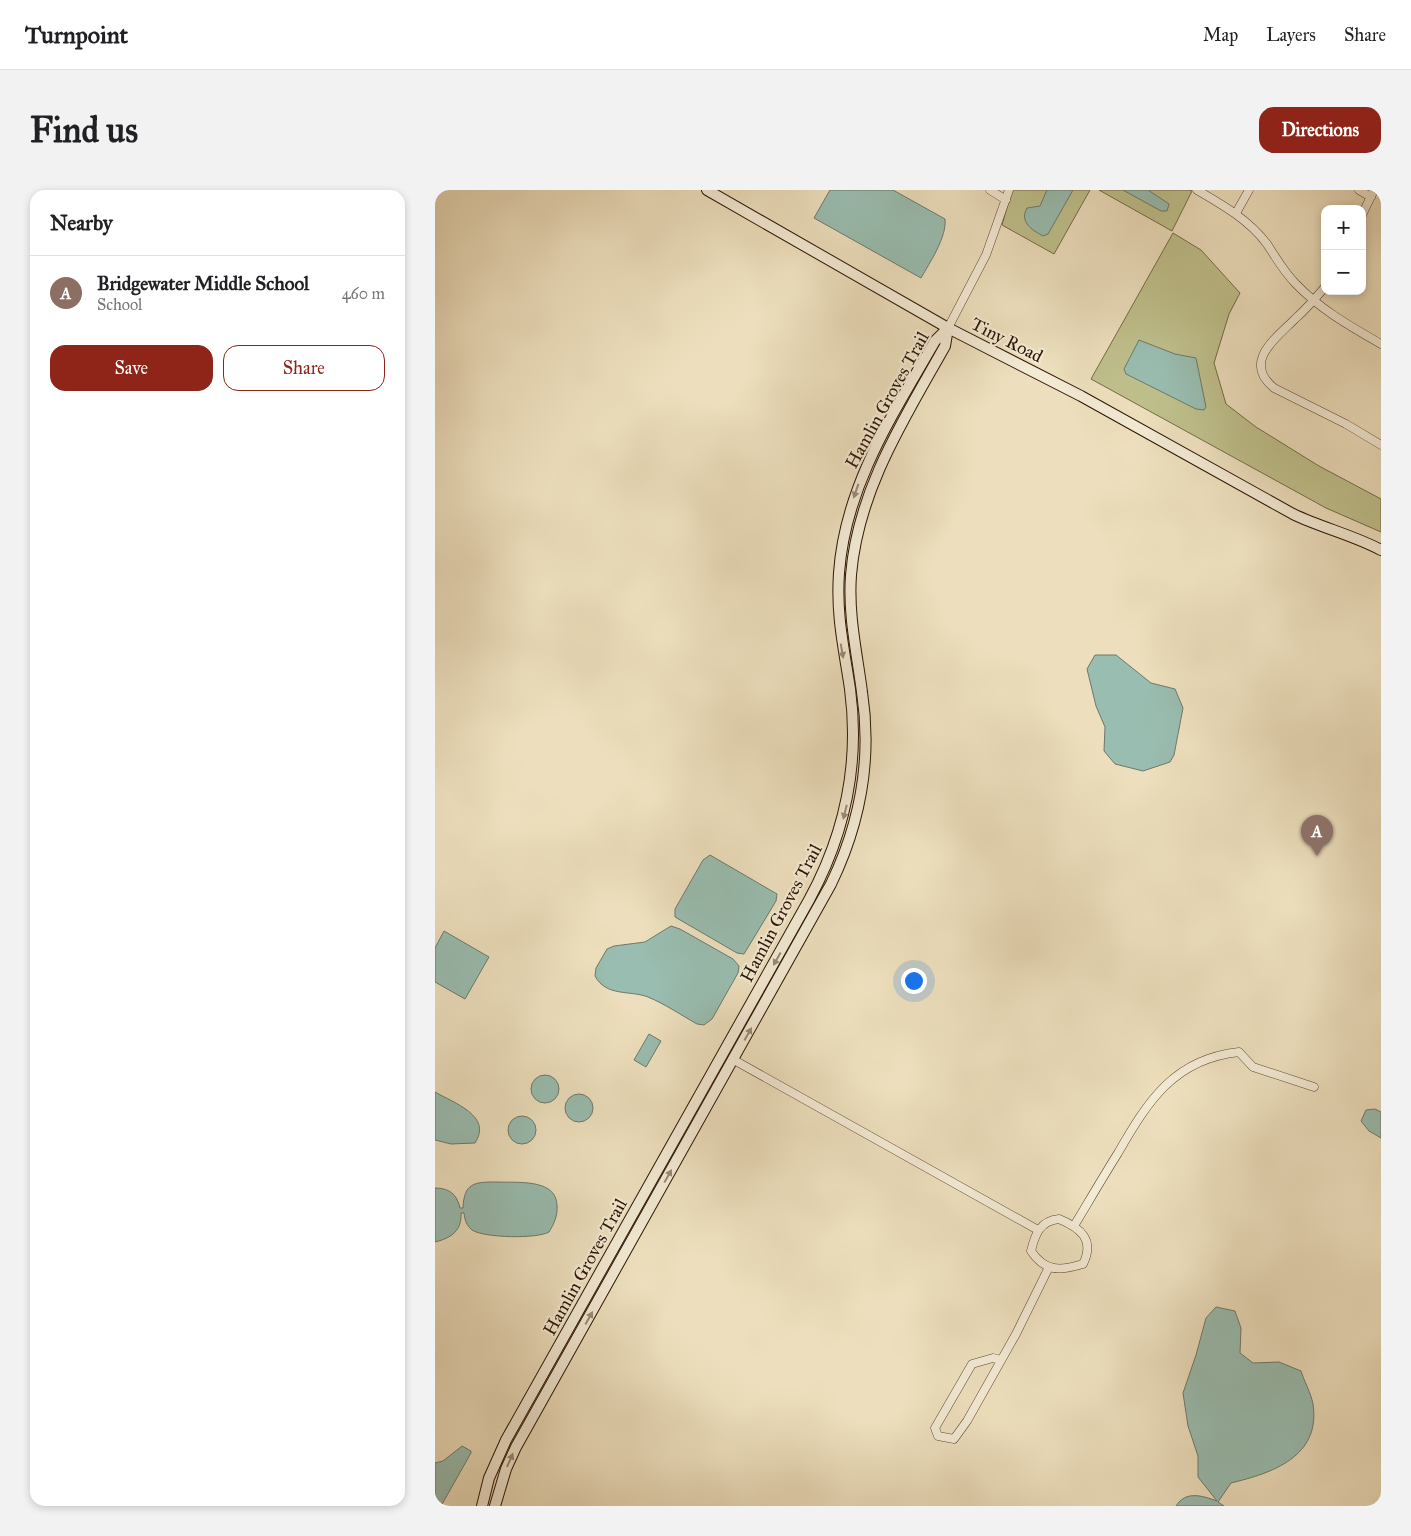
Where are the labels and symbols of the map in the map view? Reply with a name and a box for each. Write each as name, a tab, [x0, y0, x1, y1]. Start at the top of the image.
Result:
street label: Tiny Road	[968, 313, 1046, 367]
street label: Hamlin Groves Trail	[840, 328, 934, 472]
one-way arrow	[852, 484, 859, 499]
one-way arrow	[839, 644, 847, 660]
one-way arrow	[841, 805, 849, 820]
pin: A	[1301, 815, 1333, 856]
street label: Hamlin Groves Trail	[735, 840, 827, 986]
one-way arrow	[772, 952, 781, 966]
your location	[901, 968, 927, 994]
one-way arrow	[744, 1027, 752, 1042]
one-way arrow	[664, 1169, 673, 1183]
street label: Hamlin Groves Trail	[538, 1195, 632, 1339]
one-way arrow	[584, 1311, 593, 1324]
one-way arrow	[506, 1453, 514, 1467]

